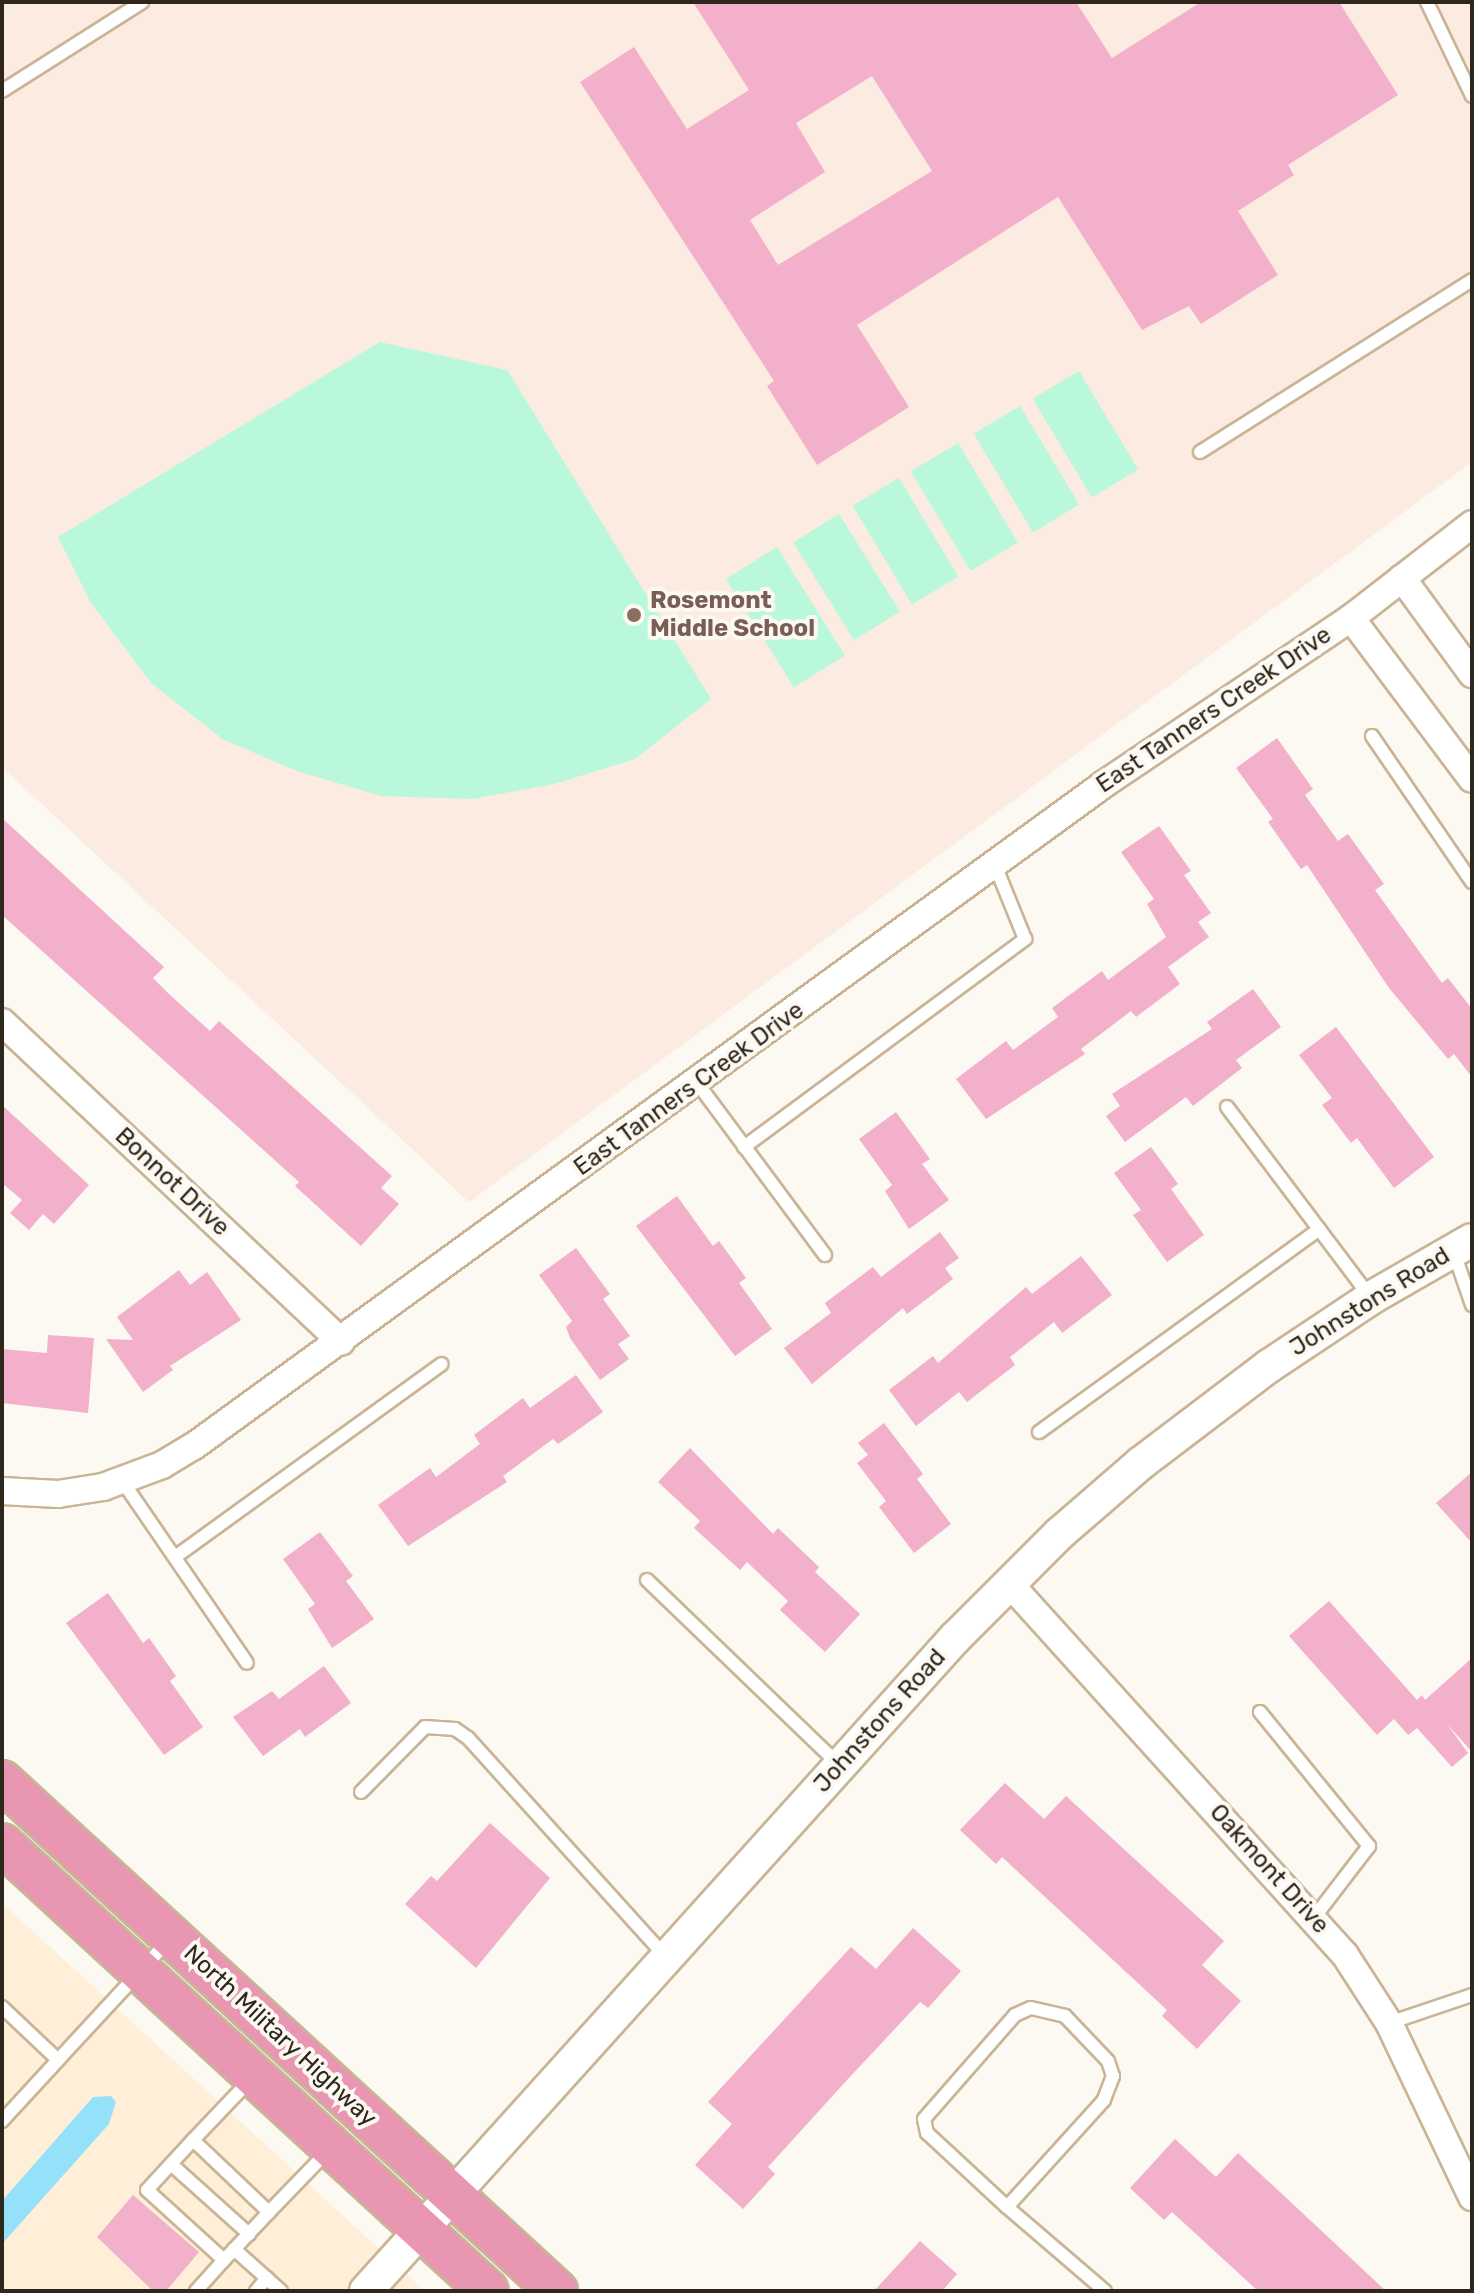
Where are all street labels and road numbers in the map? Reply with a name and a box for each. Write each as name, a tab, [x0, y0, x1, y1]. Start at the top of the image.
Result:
street label: East Tanners Creek Drive	[1091, 620, 1337, 800]
street label: East Tanners Creek Drive	[568, 996, 810, 1182]
street label: Bonnot Drive	[109, 1122, 235, 1242]
street label: Johnstons Road	[1285, 1241, 1455, 1363]
street label: Johnstons Road	[808, 1643, 952, 1799]
street label: Oakmont Drive	[1203, 1798, 1335, 1940]
street label: North Military Highway	[177, 1939, 383, 2133]

